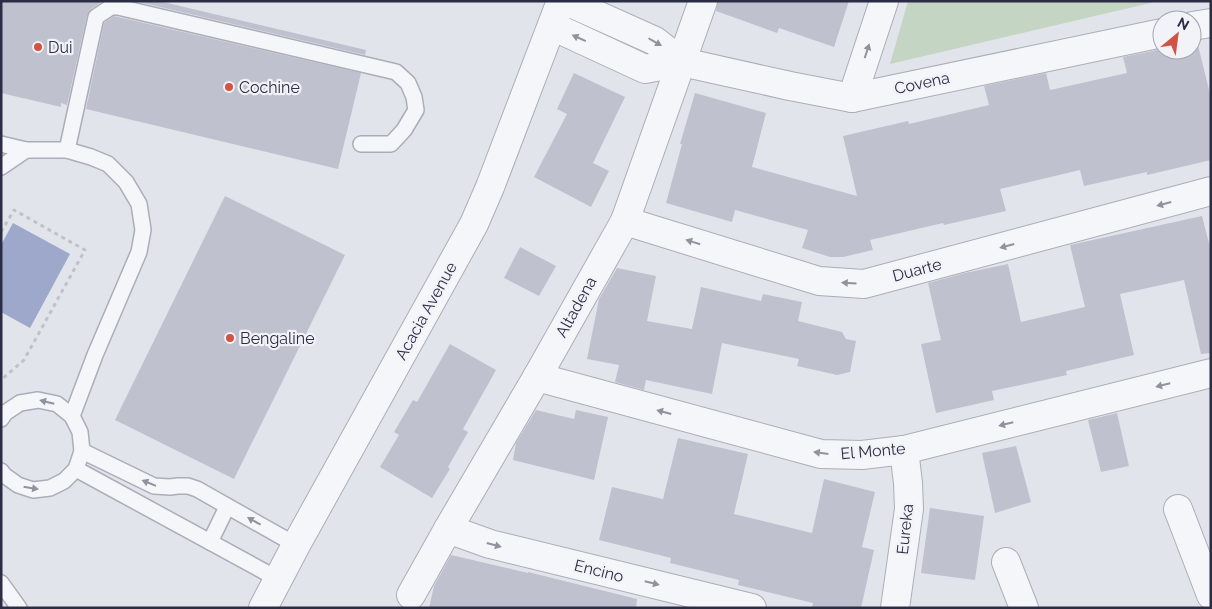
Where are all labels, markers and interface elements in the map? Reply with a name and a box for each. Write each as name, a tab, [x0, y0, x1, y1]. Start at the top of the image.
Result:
north arrow	[1152, 10, 1202, 60]
text: N	[1175, 14, 1192, 33]
one-way arrow	[572, 34, 586, 42]
place label: Dui	[48, 38, 72, 57]
one-way arrow	[648, 38, 661, 47]
marker: Dui	[32, 41, 44, 53]
one-way arrow	[864, 44, 871, 59]
street label: Covena	[893, 68, 951, 98]
place label: Cochine	[239, 78, 300, 97]
marker: Cochine	[223, 81, 235, 93]
one-way arrow	[1156, 200, 1171, 208]
one-way arrow	[685, 237, 700, 245]
one-way arrow	[999, 242, 1014, 250]
street label: Duarte	[890, 254, 944, 286]
street label: Acacia Avenue	[391, 259, 461, 363]
street label: Altadena	[552, 273, 600, 341]
one-way arrow	[841, 279, 857, 287]
place label: Bengaline	[240, 329, 315, 348]
marker: Bengaline	[224, 332, 236, 344]
one-way arrow	[1156, 381, 1171, 389]
one-way arrow	[40, 398, 55, 406]
one-way arrow	[656, 407, 671, 415]
one-way arrow	[998, 421, 1013, 429]
street label: El Monte	[840, 439, 906, 463]
one-way arrow	[812, 449, 828, 457]
one-way arrow	[141, 479, 156, 487]
one-way arrow	[23, 484, 39, 492]
street label: Eureka	[893, 503, 917, 555]
one-way arrow	[247, 517, 260, 526]
one-way arrow	[487, 541, 502, 549]
street label: Encino	[572, 556, 626, 586]
one-way arrow	[644, 579, 659, 587]

